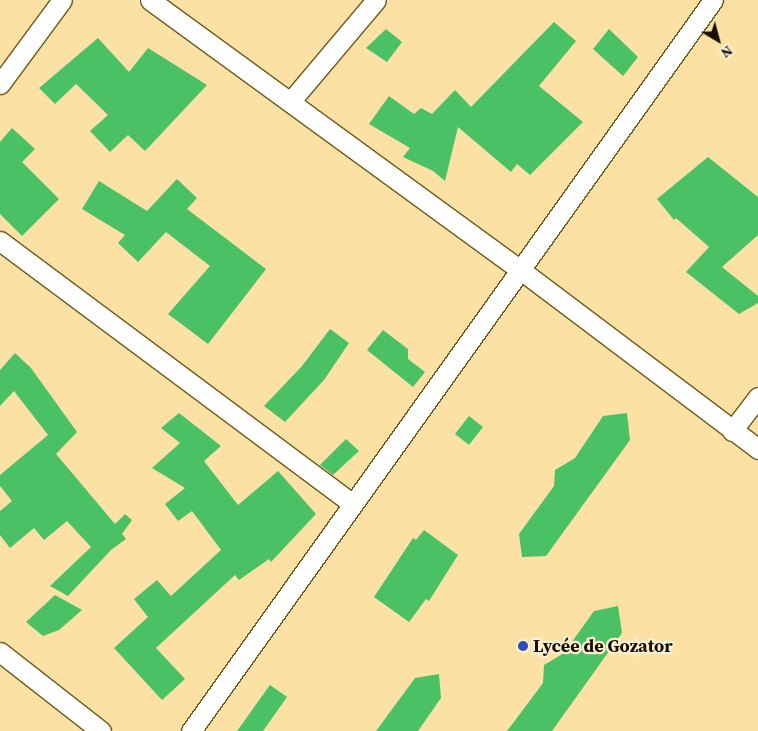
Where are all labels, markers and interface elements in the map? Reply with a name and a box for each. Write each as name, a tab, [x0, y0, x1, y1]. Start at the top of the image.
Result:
north arrow	[693, 15, 743, 65]
text: N	[717, 41, 737, 63]
place label: Lycée de Gozator	[533, 635, 673, 657]
marker: Lycée de Gozator	[517, 640, 529, 652]

